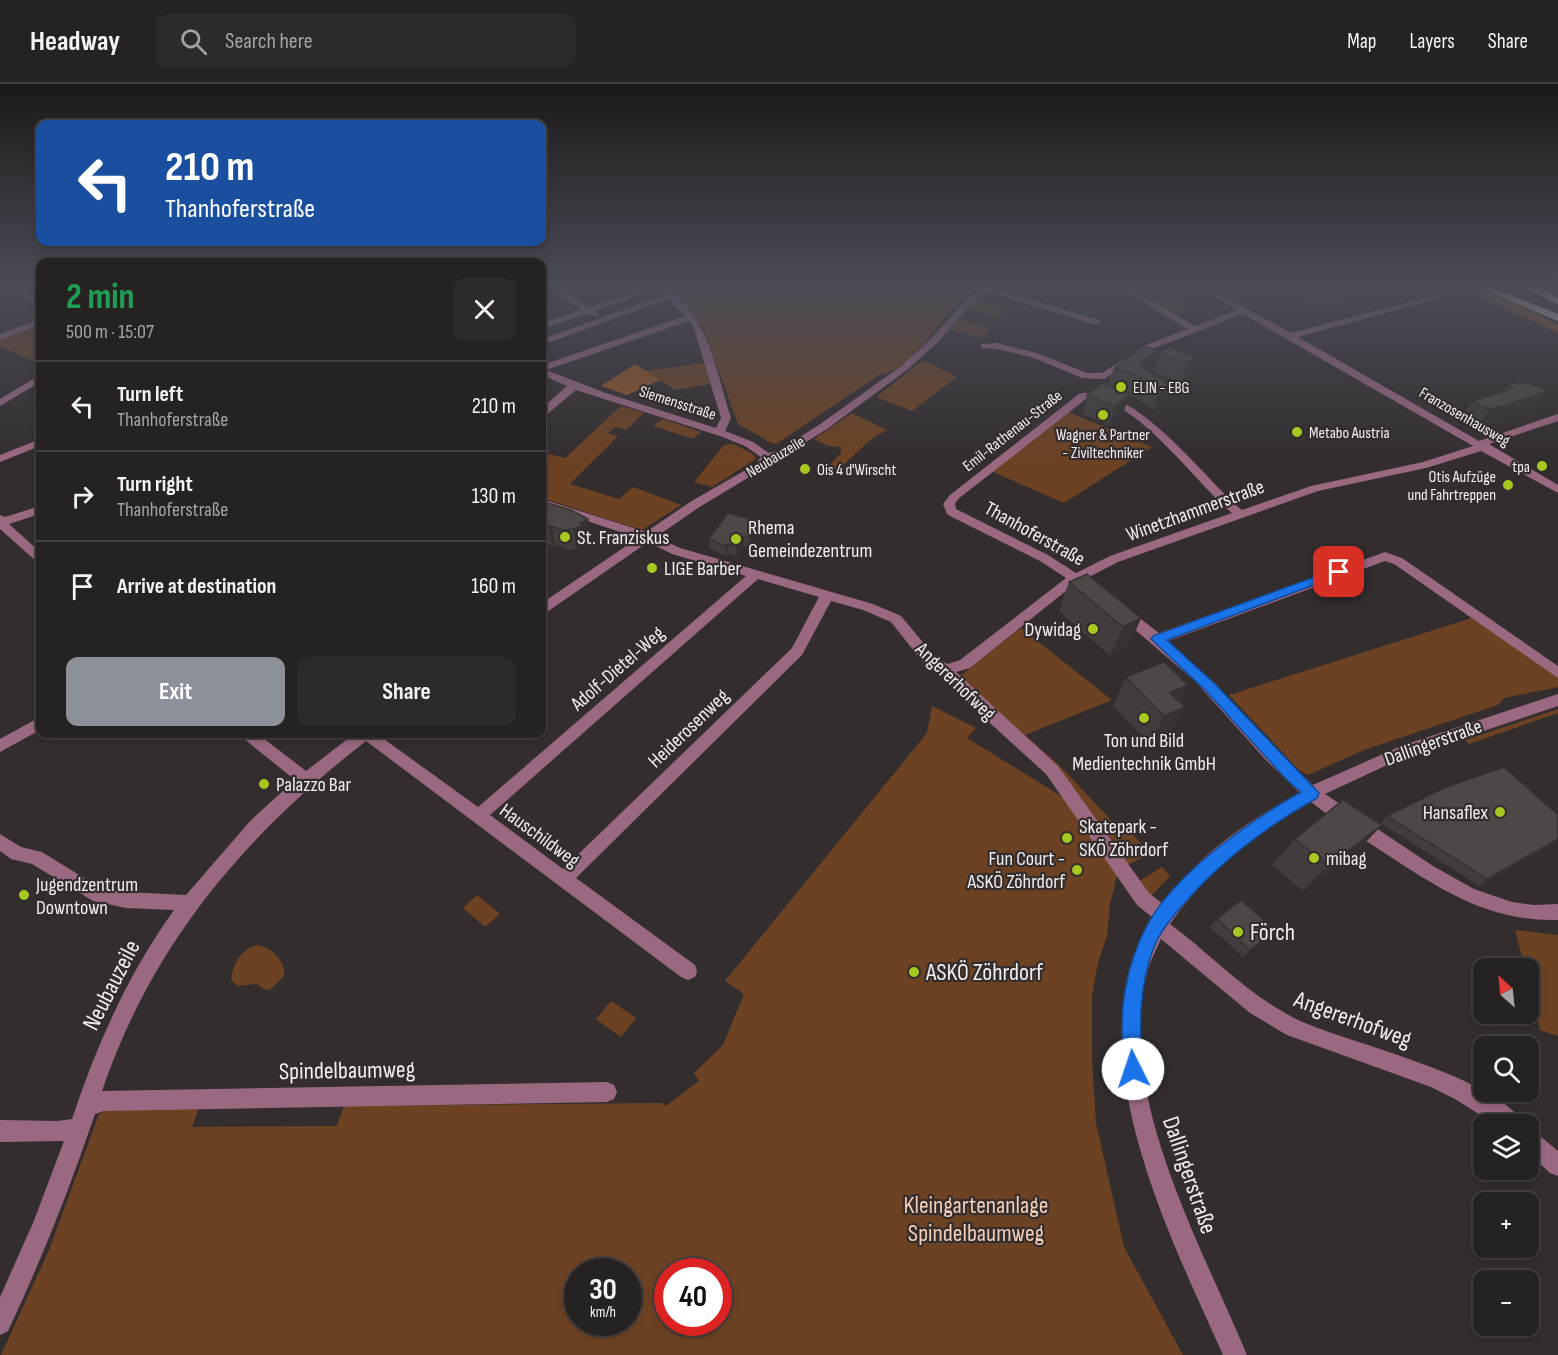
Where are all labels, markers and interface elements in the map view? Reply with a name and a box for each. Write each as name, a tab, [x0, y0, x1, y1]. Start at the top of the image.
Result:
search box	[156, 14, 576, 68]
text: Headway	[30, 25, 120, 58]
icon: search	[177, 25, 210, 58]
text: Search here	[225, 28, 312, 55]
text: Map	[1347, 29, 1376, 54]
text: Layers	[1409, 29, 1455, 54]
text: Share	[1488, 29, 1528, 54]
text: 210 m	[165, 142, 254, 193]
icon: left	[66, 144, 144, 222]
text: Thanhoferstraße	[165, 193, 315, 225]
text: 2 min	[66, 276, 135, 319]
button: close	[453, 278, 516, 341]
text: 500 m · 15:07	[66, 320, 154, 344]
place label: ELIN - EBG	[1133, 379, 1190, 398]
marker: ELIN - EBG	[1114, 380, 1128, 394]
text: Turn left	[117, 381, 183, 408]
street label: Siemensstraße	[637, 382, 718, 425]
street label: Franzosenhausweg	[1415, 384, 1513, 451]
street label: Emil-Rathenau-Straße	[959, 386, 1066, 476]
icon: left	[66, 390, 99, 423]
text: 210 m	[472, 393, 516, 420]
text: Thanhoferstraße	[117, 408, 228, 432]
marker: Wagner & Partner - Ziviltechniker	[1096, 408, 1110, 422]
place label: Metabo Austria	[1309, 424, 1390, 443]
marker: Metabo Austria	[1290, 425, 1304, 439]
place label: Wagner & Partner - Ziviltechniker	[1056, 426, 1150, 463]
street label: Neubauzeile	[743, 432, 809, 482]
place label: tpa	[1512, 458, 1530, 477]
marker: tpa	[1535, 459, 1549, 473]
place label: Ois 4 d'Wirscht	[817, 461, 896, 480]
marker: Ois 4 d'Wirscht	[798, 462, 812, 476]
place label: Otis Aufzüge und Fahrtreppen	[1408, 468, 1496, 505]
text: Turn right	[117, 471, 193, 498]
street label: Winetzhammerstraße	[1123, 475, 1268, 547]
marker: Otis Aufzüge und Fahrtreppen	[1501, 478, 1515, 492]
icon: right	[66, 480, 99, 513]
text: 130 m	[472, 483, 516, 510]
street label: Thanhoferstraße	[980, 496, 1089, 571]
text: Thanhoferstraße	[117, 498, 228, 522]
place label: Rhema Gemeindezentrum	[748, 516, 872, 563]
place label: St. Franziskus	[577, 526, 669, 550]
marker: St. Franziskus	[558, 530, 572, 544]
marker: Rhema Gemeindezentrum	[729, 532, 743, 546]
pin	[1313, 546, 1364, 597]
icon: arrive	[1322, 555, 1355, 588]
place label: LIGE Barber	[664, 557, 742, 581]
marker: LIGE Barber	[645, 561, 659, 575]
icon: arrive	[66, 570, 99, 603]
text: Arrive at destination	[117, 573, 276, 600]
text: 160 m	[471, 573, 516, 600]
place label: Dywidag	[1025, 618, 1081, 642]
street label: Adolf-Dietel-Weg	[565, 622, 669, 717]
marker: Dywidag	[1086, 622, 1100, 636]
street label: Angererhofweg	[909, 637, 1000, 726]
button: Exit	[66, 657, 285, 726]
button: Share	[297, 657, 516, 726]
street label: Heiderosenweg	[643, 684, 734, 773]
marker: Ton und Bild Medientechnik GmbH	[1137, 711, 1151, 725]
street label: Dallingerstraße	[1381, 714, 1485, 772]
place label: Ton und Bild Medientechnik GmbH	[1072, 729, 1216, 776]
place label: Palazzo Bar	[276, 773, 352, 797]
marker: Palazzo Bar	[257, 777, 271, 791]
street label: Hauschildweg	[495, 799, 584, 873]
place label: Hansaflex	[1423, 801, 1488, 825]
marker: Hansaflex	[1493, 805, 1507, 819]
place label: Skatepark - SKÖ Zöhrdorf	[1079, 815, 1168, 862]
marker: Skatepark - SKÖ Zöhrdorf	[1060, 831, 1074, 845]
place label: Fun Court - ASKÖ Zöhrdorf	[966, 847, 1065, 894]
place label: mibag	[1326, 847, 1367, 871]
marker: mibag	[1307, 851, 1321, 865]
marker: Fun Court - ASKÖ Zöhrdorf	[1070, 863, 1084, 877]
place label: Jugendzentrum Downtown	[35, 873, 138, 920]
marker: Jugendzentrum Downtown	[17, 888, 31, 902]
place label: Förch	[1250, 918, 1295, 947]
marker: Förch	[1231, 925, 1245, 939]
street label: Neubauzeile	[76, 935, 147, 1035]
place label: ASKÖ Zöhrdorf	[925, 958, 1044, 987]
north arrow	[1473, 958, 1539, 1024]
map controls	[1473, 958, 1539, 1336]
marker: ASKÖ Zöhrdorf	[907, 965, 921, 979]
street label: Angererhofweg	[1289, 984, 1416, 1054]
button: search	[1473, 1036, 1539, 1102]
position arrow	[1101, 1037, 1165, 1101]
street label: Spindelbaumweg	[279, 1055, 415, 1086]
street label: Dallingerstraße	[1156, 1113, 1223, 1238]
button: layers	[1473, 1114, 1539, 1180]
park label: Kleingartenanlage Spindelbaumweg	[904, 1191, 1048, 1248]
button: +	[1473, 1192, 1539, 1258]
speed limit sign: 40	[654, 1258, 732, 1336]
button: −	[1473, 1270, 1539, 1336]
text: 30	[589, 1272, 617, 1308]
text: km/h	[590, 1303, 616, 1322]

